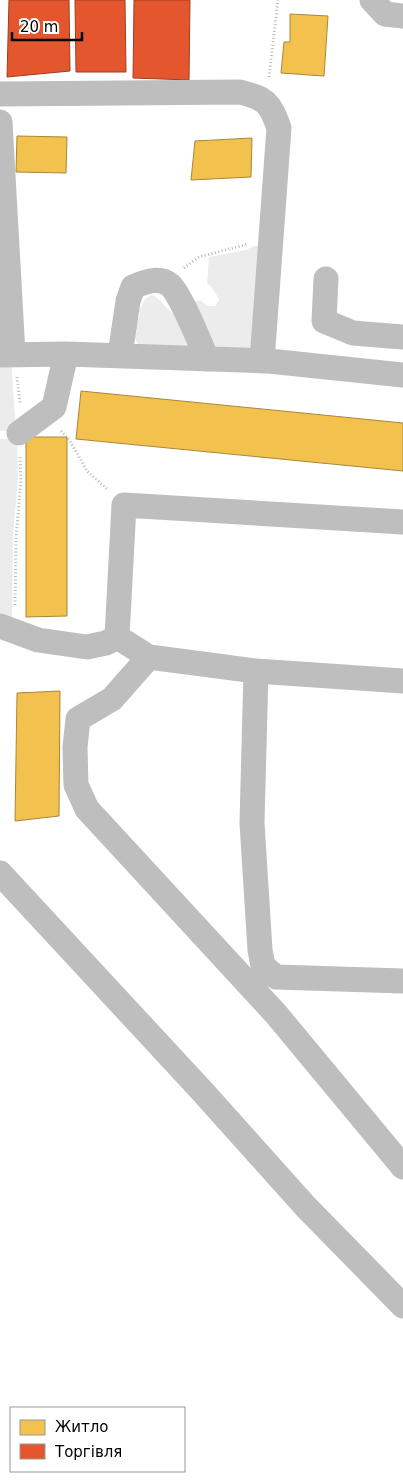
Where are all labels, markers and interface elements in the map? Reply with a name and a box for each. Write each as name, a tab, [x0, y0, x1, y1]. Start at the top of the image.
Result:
scale bar	[12, 10, 82, 42]
text: 20 m	[20, 18, 58, 36]
legend	[10, 1407, 185, 1472]
text: Житло	[55, 1418, 108, 1436]
text: Торгівля	[54, 1443, 122, 1461]

